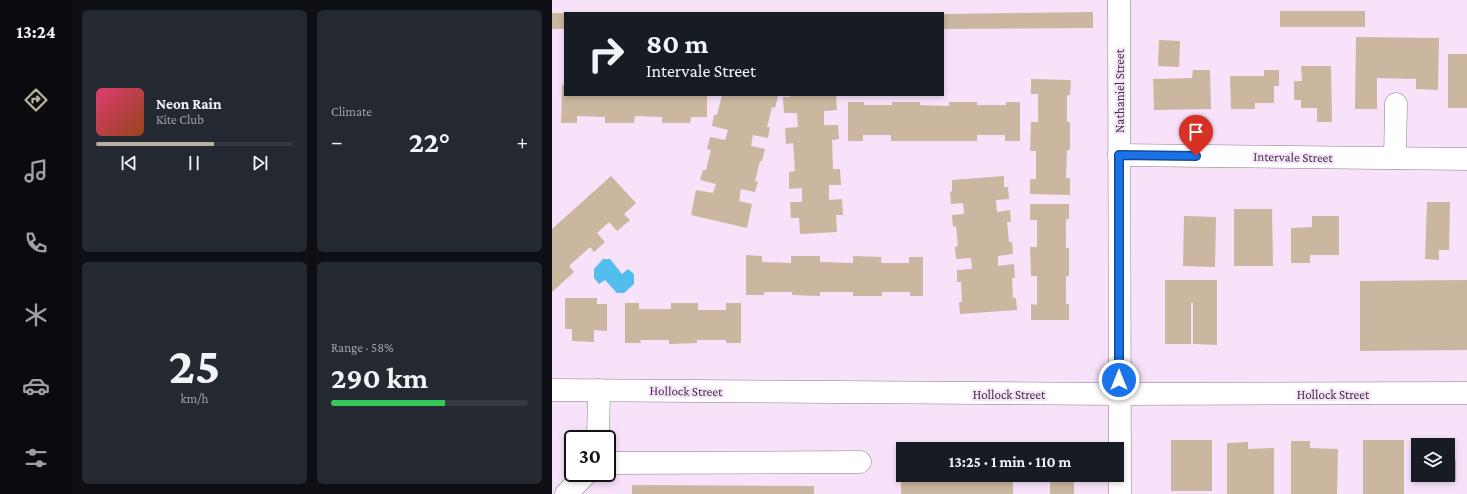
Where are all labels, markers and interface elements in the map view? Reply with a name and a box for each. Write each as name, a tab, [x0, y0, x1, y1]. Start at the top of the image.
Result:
text: 13:24	[16, 22, 56, 42]
icon: right	[580, 28, 632, 80]
text: 80 m	[646, 28, 708, 59]
street label: Nathaniel Street	[1112, 48, 1127, 133]
text: Intervale Street	[646, 61, 756, 81]
icon: directions	[22, 86, 50, 114]
text: Neon Rain	[156, 96, 222, 112]
text: Climate	[331, 104, 372, 119]
text: Kite Club	[156, 112, 204, 127]
pin	[1179, 115, 1213, 156]
icon: arrive	[1185, 121, 1207, 143]
text: 22°	[409, 125, 450, 158]
text: −	[331, 129, 343, 154]
text: +	[516, 129, 528, 154]
street label: Intervale Street	[1253, 149, 1334, 165]
icon: previous	[118, 152, 140, 174]
icon: pause	[183, 152, 205, 174]
icon: next	[249, 152, 271, 174]
icon: music	[22, 157, 50, 185]
icon: phone	[22, 229, 50, 257]
icon: climate	[22, 301, 50, 329]
text: 25	[169, 336, 221, 394]
text: Range · 58%	[331, 340, 394, 355]
position arrow	[1098, 359, 1140, 401]
text: 290 km	[331, 361, 428, 394]
icon: car	[22, 372, 50, 400]
street label: Hollock Street	[650, 383, 723, 399]
street label: Hollock Street	[973, 387, 1046, 402]
street label: Hollock Street	[1297, 387, 1370, 402]
text: km/h	[180, 391, 209, 406]
speed limit sign: 30	[564, 430, 616, 482]
map controls	[1411, 438, 1455, 482]
button: layers	[1411, 438, 1455, 482]
icon: filters	[22, 444, 50, 472]
text: 13:25 · 1 min · 110 m	[949, 454, 1071, 470]

